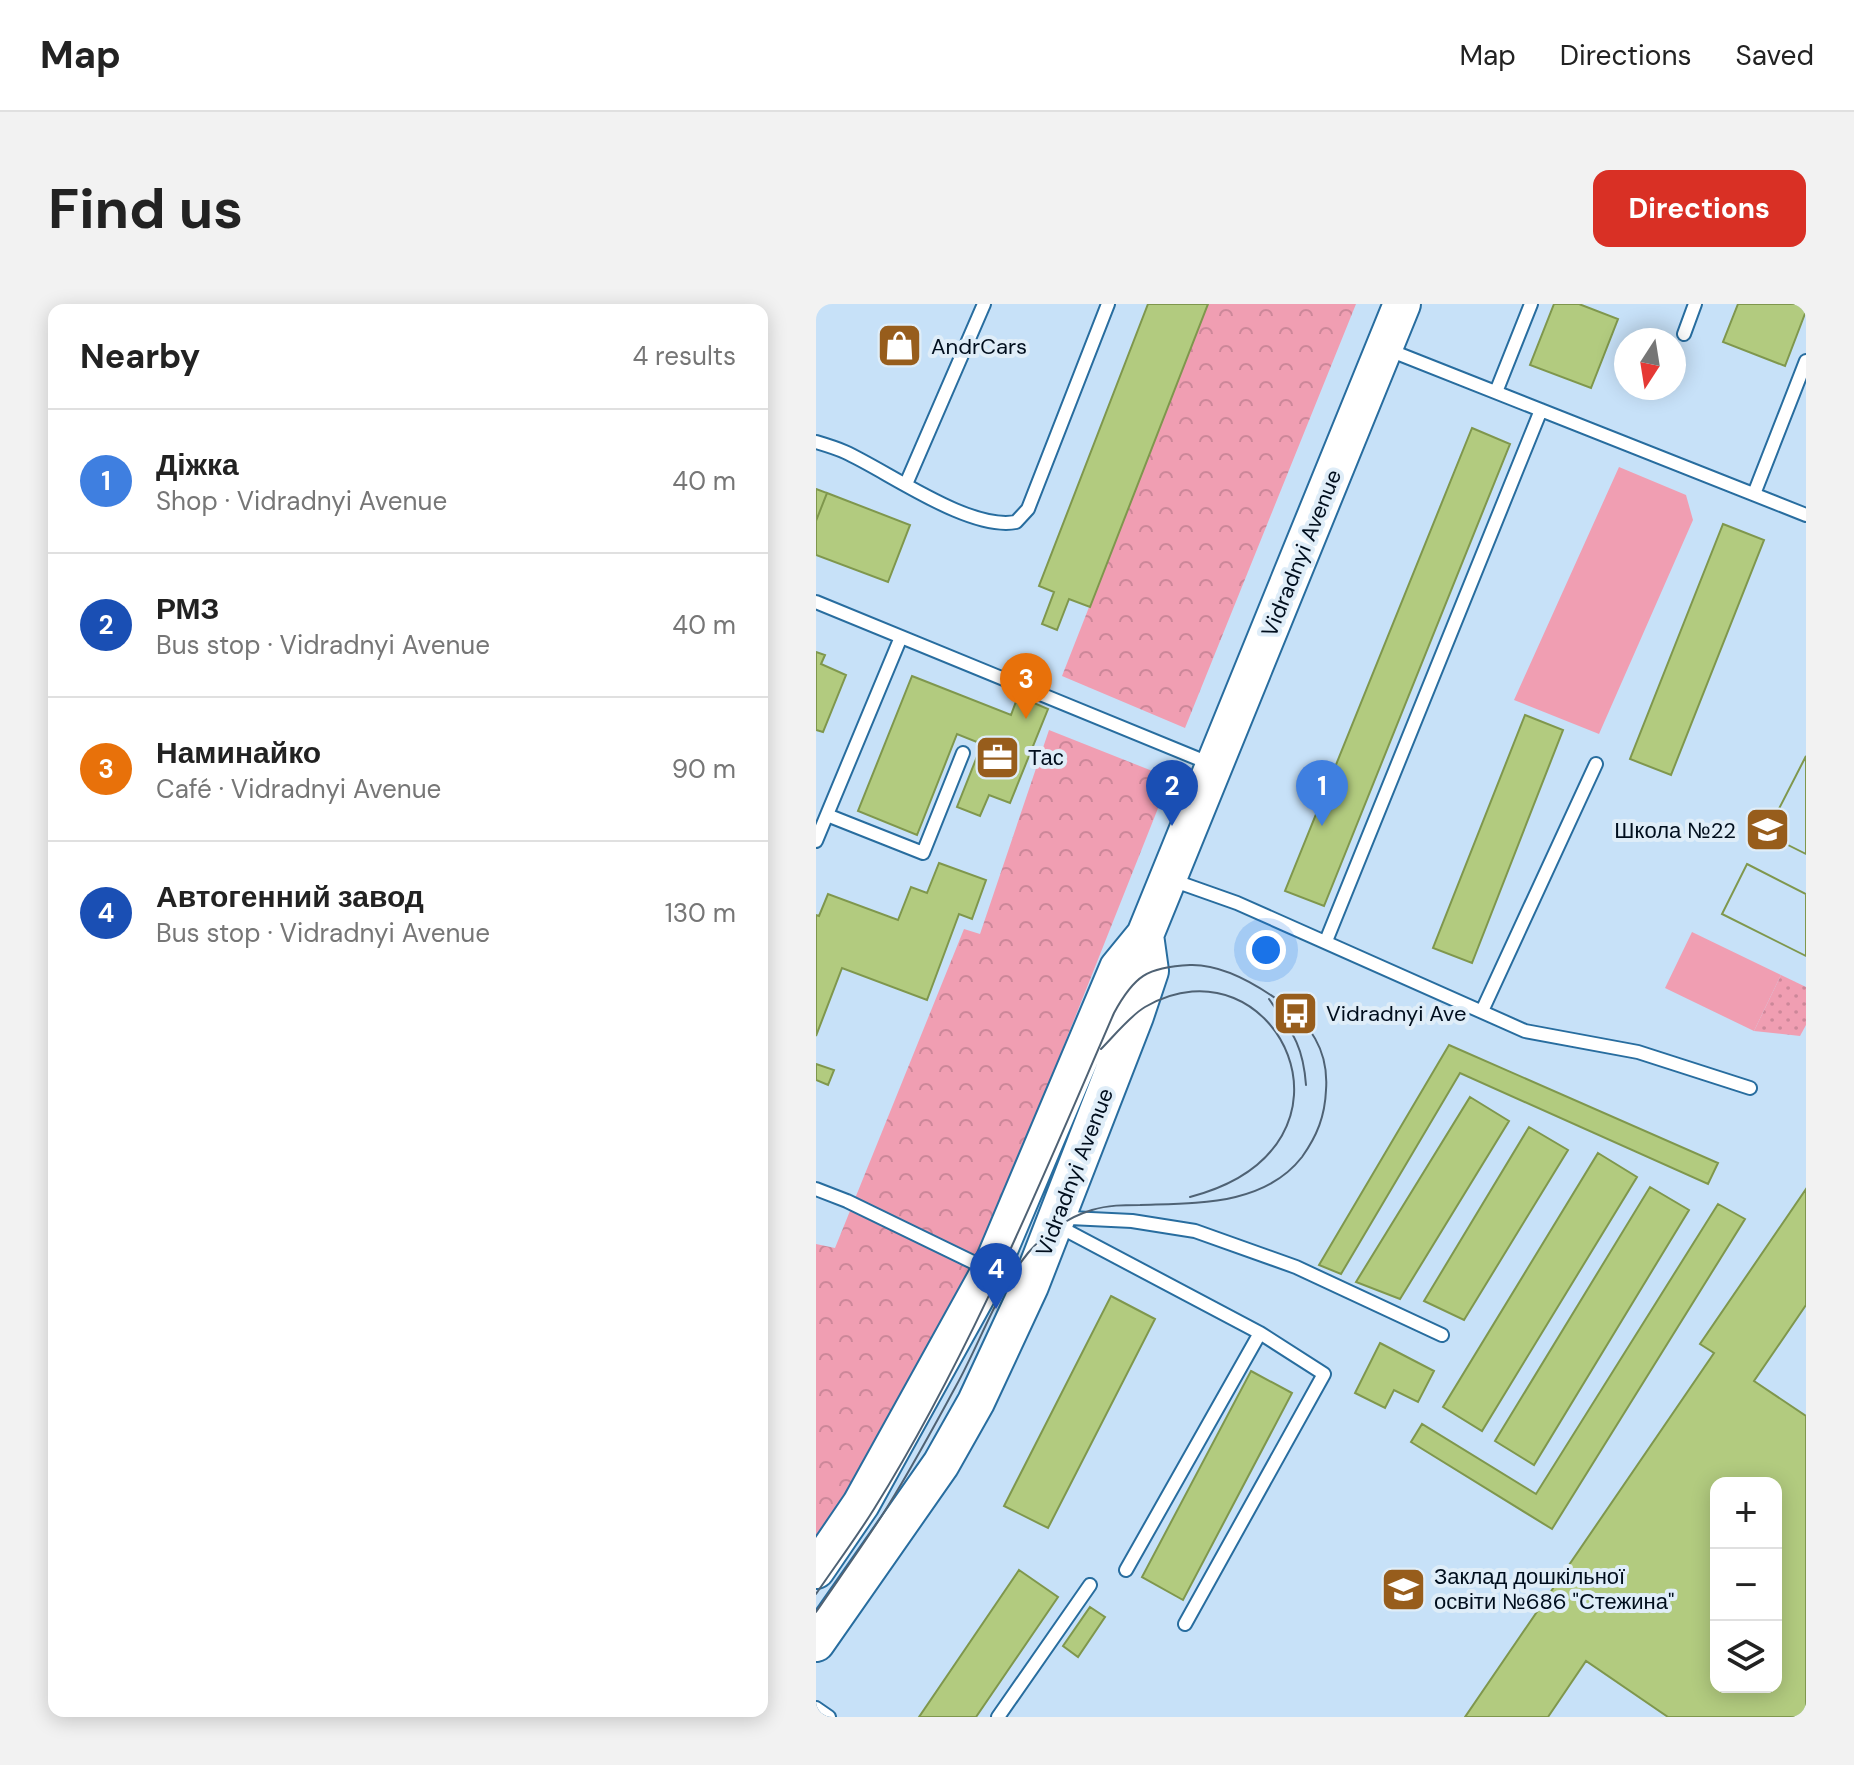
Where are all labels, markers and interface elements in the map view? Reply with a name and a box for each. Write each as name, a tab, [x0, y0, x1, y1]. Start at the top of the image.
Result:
text: Map	[40, 30, 121, 80]
text: Map	[1459, 37, 1516, 74]
text: Directions	[1560, 37, 1692, 74]
text: Saved	[1736, 37, 1814, 74]
button: Directions	[1593, 170, 1806, 247]
text: Find us	[48, 172, 243, 245]
shop icon: AndrCars	[876, 322, 924, 370]
north arrow	[1614, 328, 1686, 400]
place label: AndrCars	[931, 332, 1027, 361]
text: Nearby	[80, 334, 200, 379]
text: 4 results	[632, 339, 736, 373]
text: Діжка	[156, 445, 239, 484]
text: 1	[101, 464, 111, 498]
text: 40 m	[672, 464, 736, 498]
street label: Vidradnyi Avenue	[1255, 465, 1348, 641]
text: Shop · Vidradnyi Avenue	[156, 484, 447, 518]
text: РМЗ	[156, 589, 219, 628]
text: 2	[98, 608, 114, 642]
text: 40 m	[672, 608, 736, 642]
text: Bus stop · Vidradnyi Avenue	[156, 628, 490, 662]
pin: 3	[1000, 653, 1052, 719]
text: Наминайко	[156, 733, 321, 772]
office icon: Тас	[973, 733, 1021, 781]
place label: Тас	[1028, 743, 1064, 772]
text: 3	[98, 752, 114, 786]
text: 90 m	[672, 752, 736, 786]
pin: 2	[1146, 760, 1198, 826]
pin: 1	[1296, 760, 1348, 826]
text: Café · Vidradnyi Avenue	[156, 772, 441, 806]
school or university icon: Школа №22	[1743, 806, 1791, 854]
place label: Школа №22	[1614, 816, 1736, 845]
text: Автогенний завод	[156, 877, 424, 916]
text: 4	[98, 896, 114, 930]
text: 130 m	[665, 896, 736, 930]
text: Bus stop · Vidradnyi Avenue	[156, 916, 490, 950]
your location	[1246, 930, 1286, 970]
bus stop icon: Vidradnyi Ave	[1271, 989, 1319, 1037]
place label: Vidradnyi Ave	[1326, 999, 1466, 1028]
street label: Vidradnyi Avenue	[1029, 1084, 1120, 1261]
pin: 4	[970, 1243, 1022, 1309]
map controls	[1710, 1477, 1782, 1693]
button: +	[1710, 1477, 1782, 1549]
button: −	[1710, 1549, 1782, 1621]
place label: Заклад дошкільної освіти №686 "Стежина"	[1434, 1562, 1674, 1616]
school or university icon: Заклад дошкільної освіти №686 "Стежина"	[1379, 1565, 1427, 1613]
button: layers	[1710, 1621, 1782, 1693]

